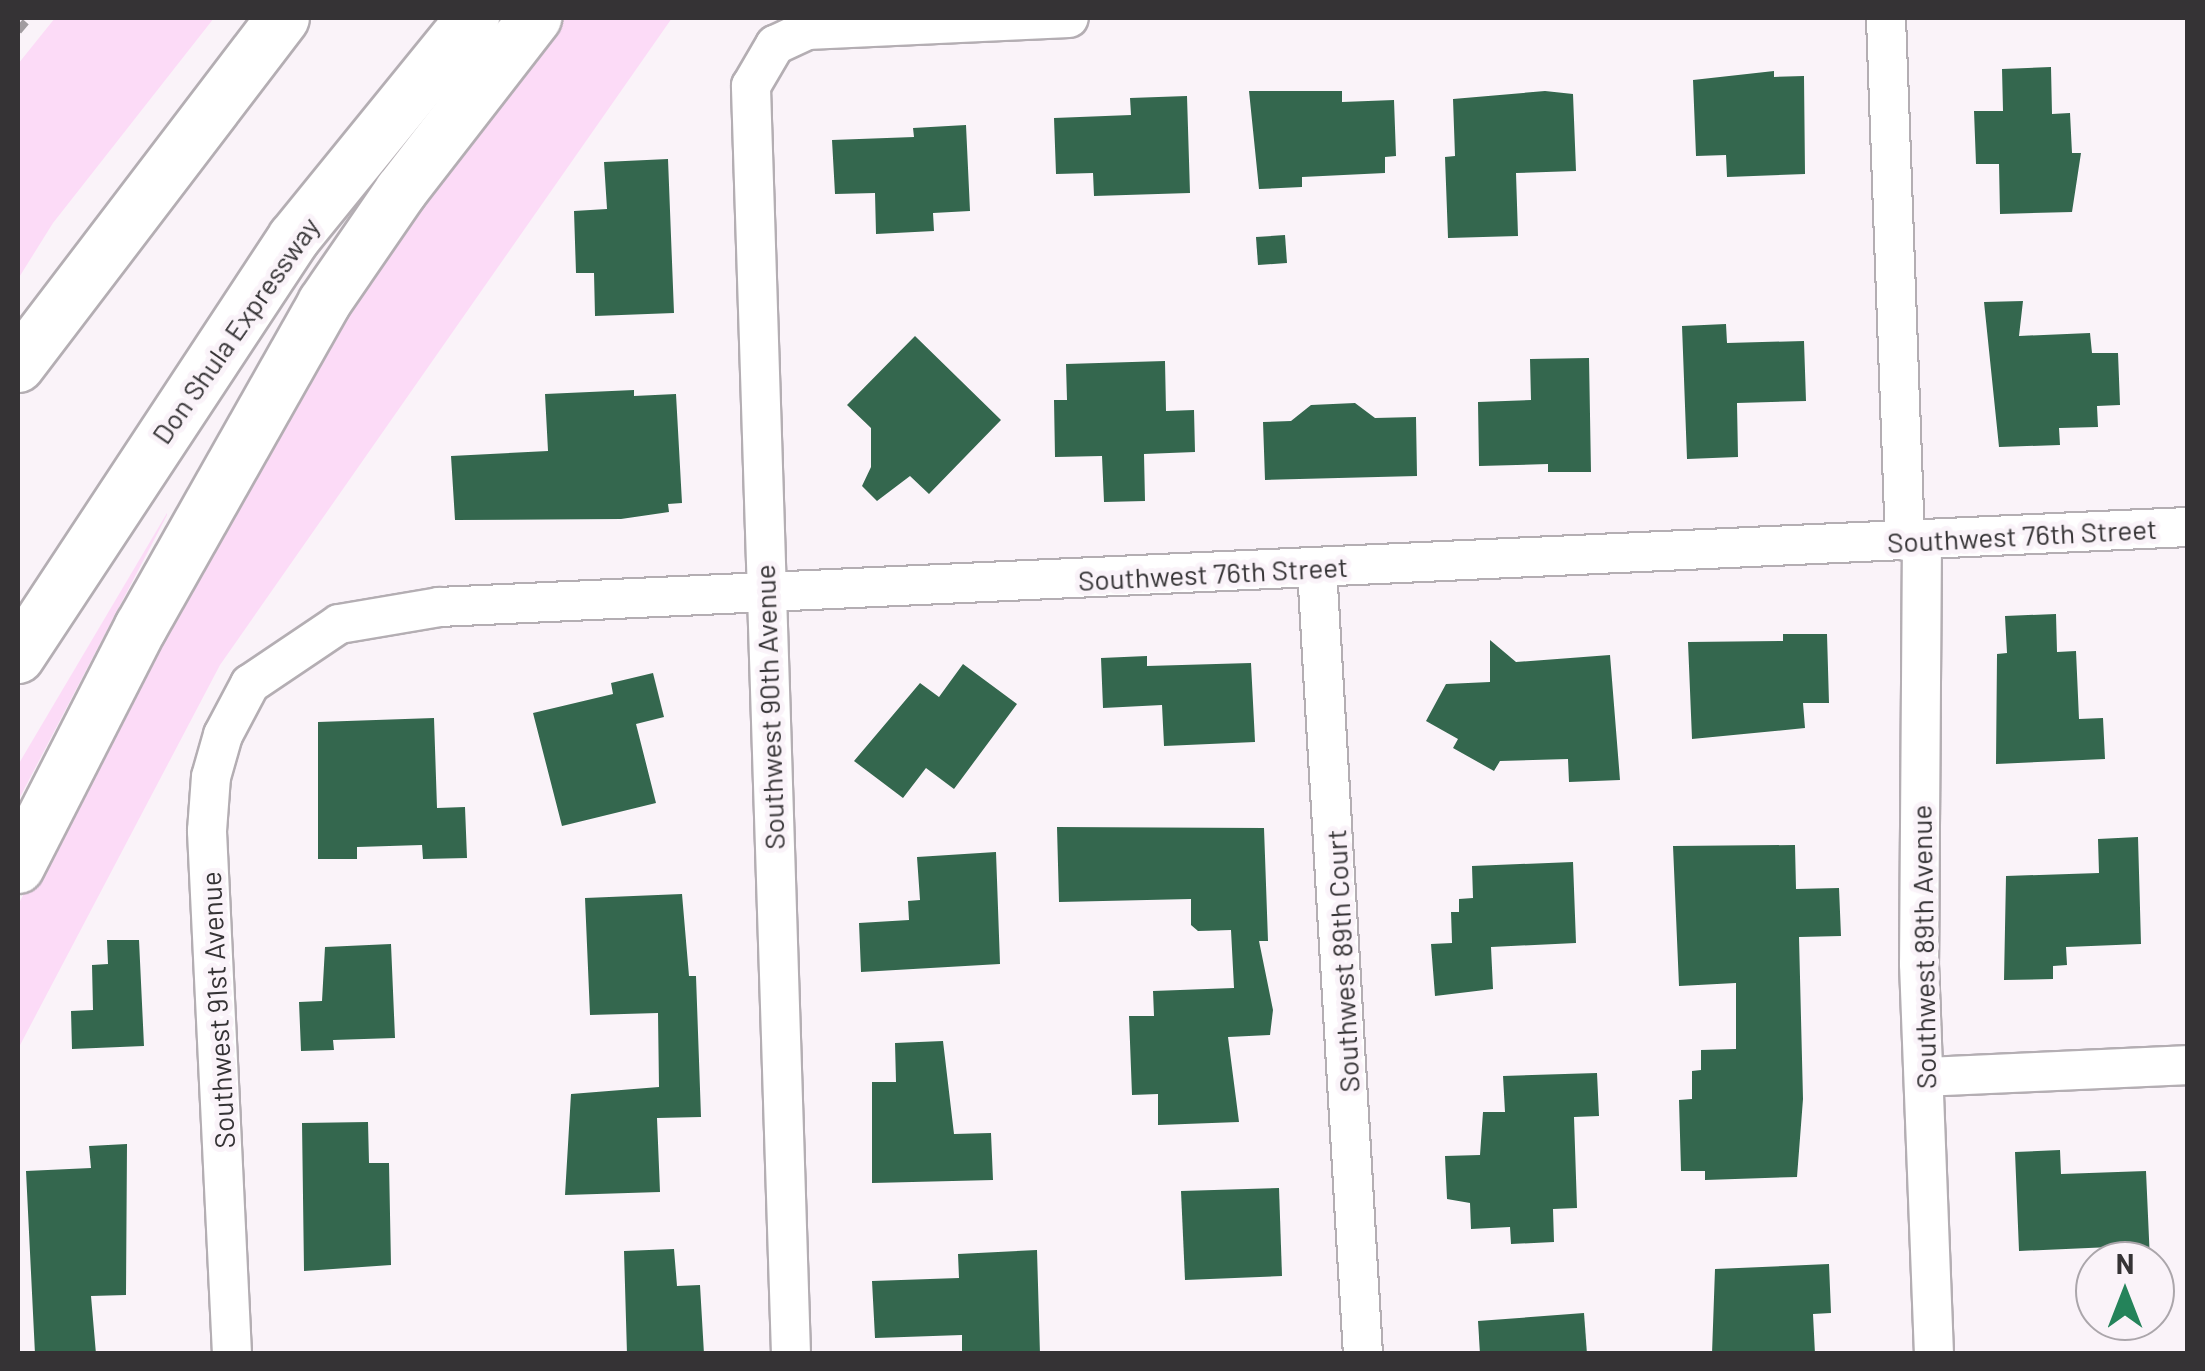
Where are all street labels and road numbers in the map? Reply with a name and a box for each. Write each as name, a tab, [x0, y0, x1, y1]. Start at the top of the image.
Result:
street label: Don Shula Expressway	[144, 210, 326, 450]
street label: Southwest 76th Street	[1886, 511, 2158, 559]
street label: Southwest 76th Street	[1077, 549, 1349, 597]
street label: Southwest 90th Avenue	[747, 564, 791, 850]
street label: Southwest 89th Avenue	[1904, 805, 1942, 1089]
street label: Southwest 89th Court	[1318, 829, 1366, 1093]
street label: Southwest 91st Avenue	[193, 871, 241, 1149]

